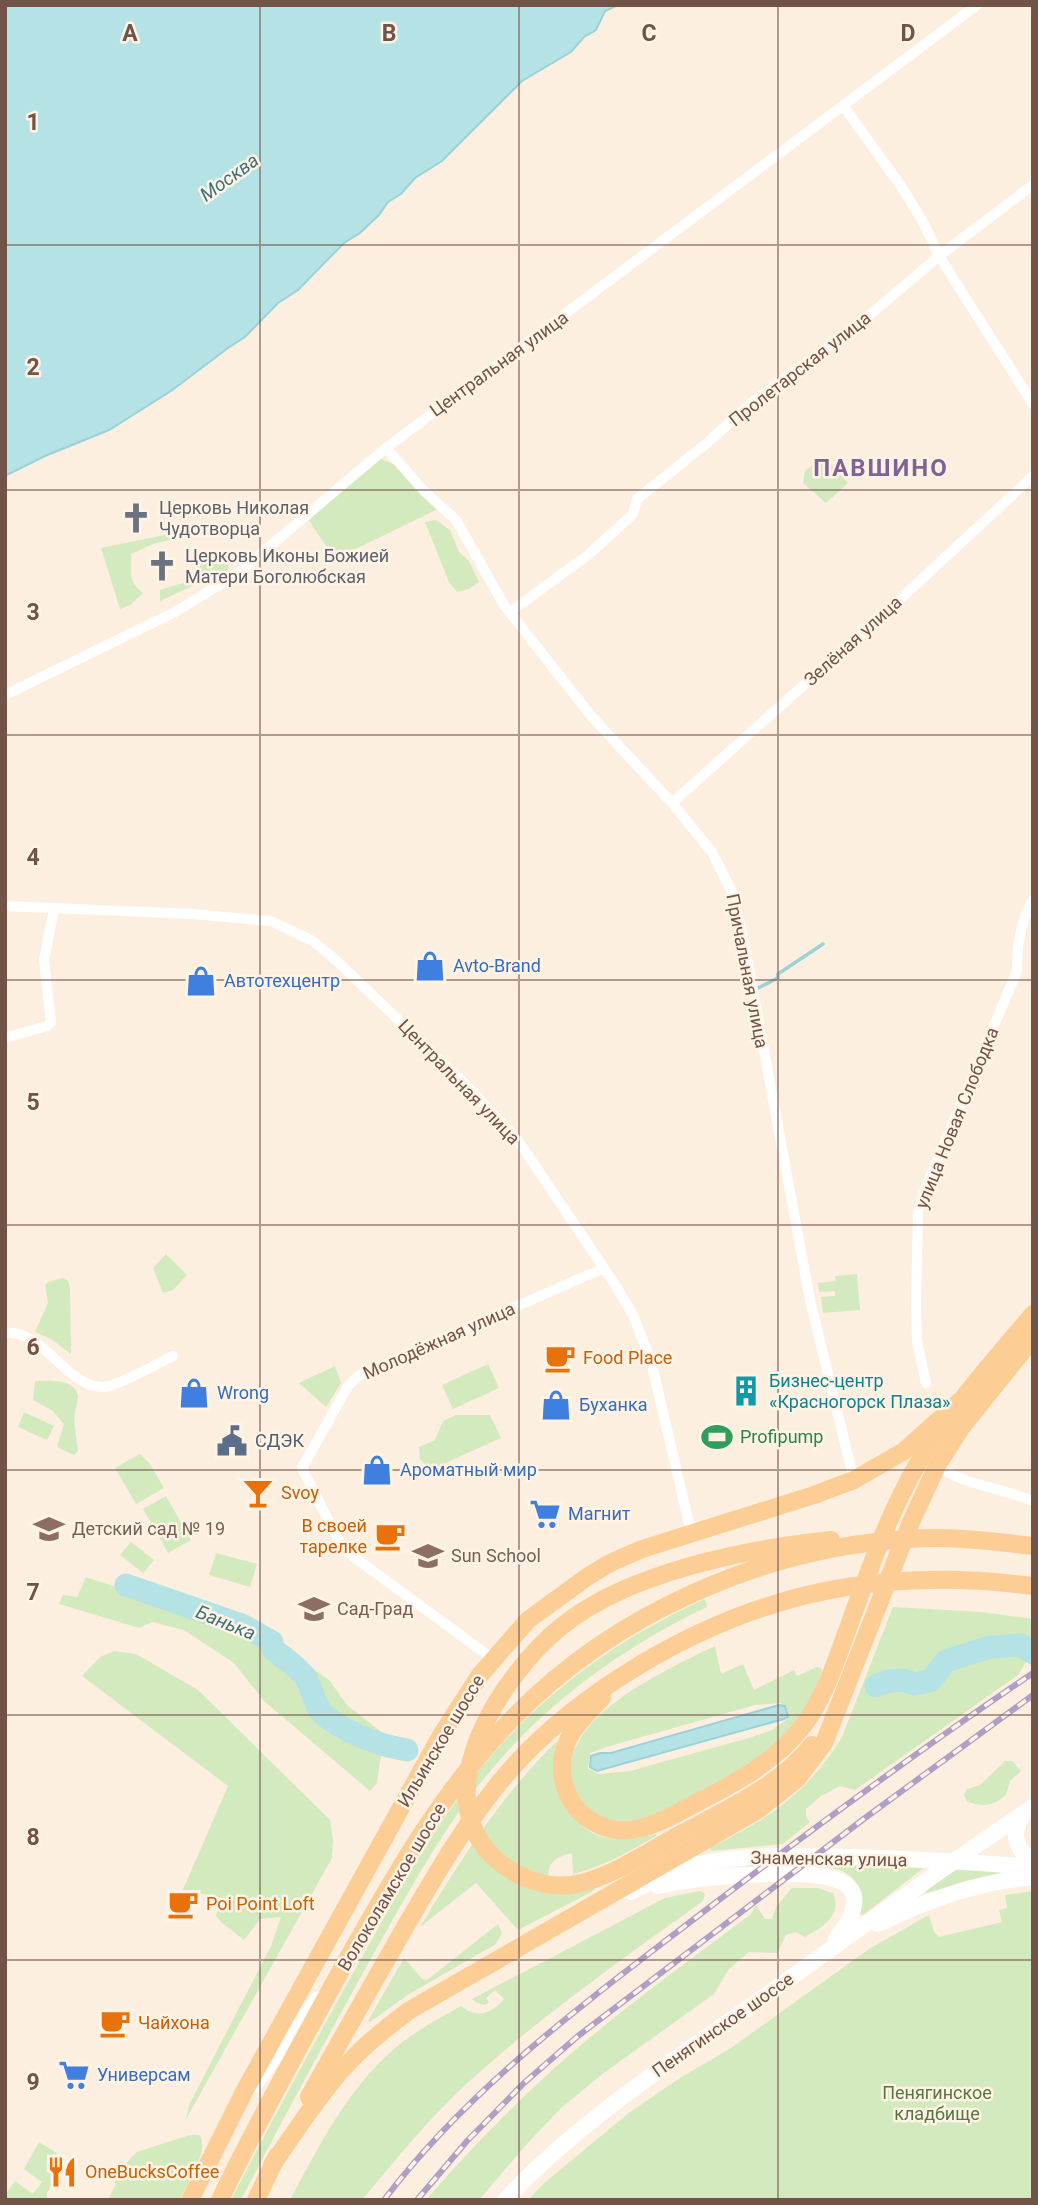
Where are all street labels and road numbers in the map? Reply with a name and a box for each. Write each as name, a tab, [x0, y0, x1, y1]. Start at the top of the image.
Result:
street label: Центральная улица	[425, 306, 572, 421]
street label: Пролетарская улица	[725, 307, 875, 430]
street label: Зелёная улица	[800, 591, 906, 690]
street label: Причальная улица	[722, 892, 773, 1050]
street label: Центральная улица	[394, 1015, 524, 1149]
street label: улица Новая Слободка	[911, 1024, 1003, 1212]
street label: Молодёжная улица	[360, 1298, 518, 1383]
street label: Ильинское шоссе	[393, 1671, 488, 1811]
street label: Волоколамское шоссе	[333, 1799, 450, 1974]
street label: Знаменская улица	[750, 1847, 908, 1870]
street label: Пенягинское шоссе	[648, 1968, 797, 2081]

